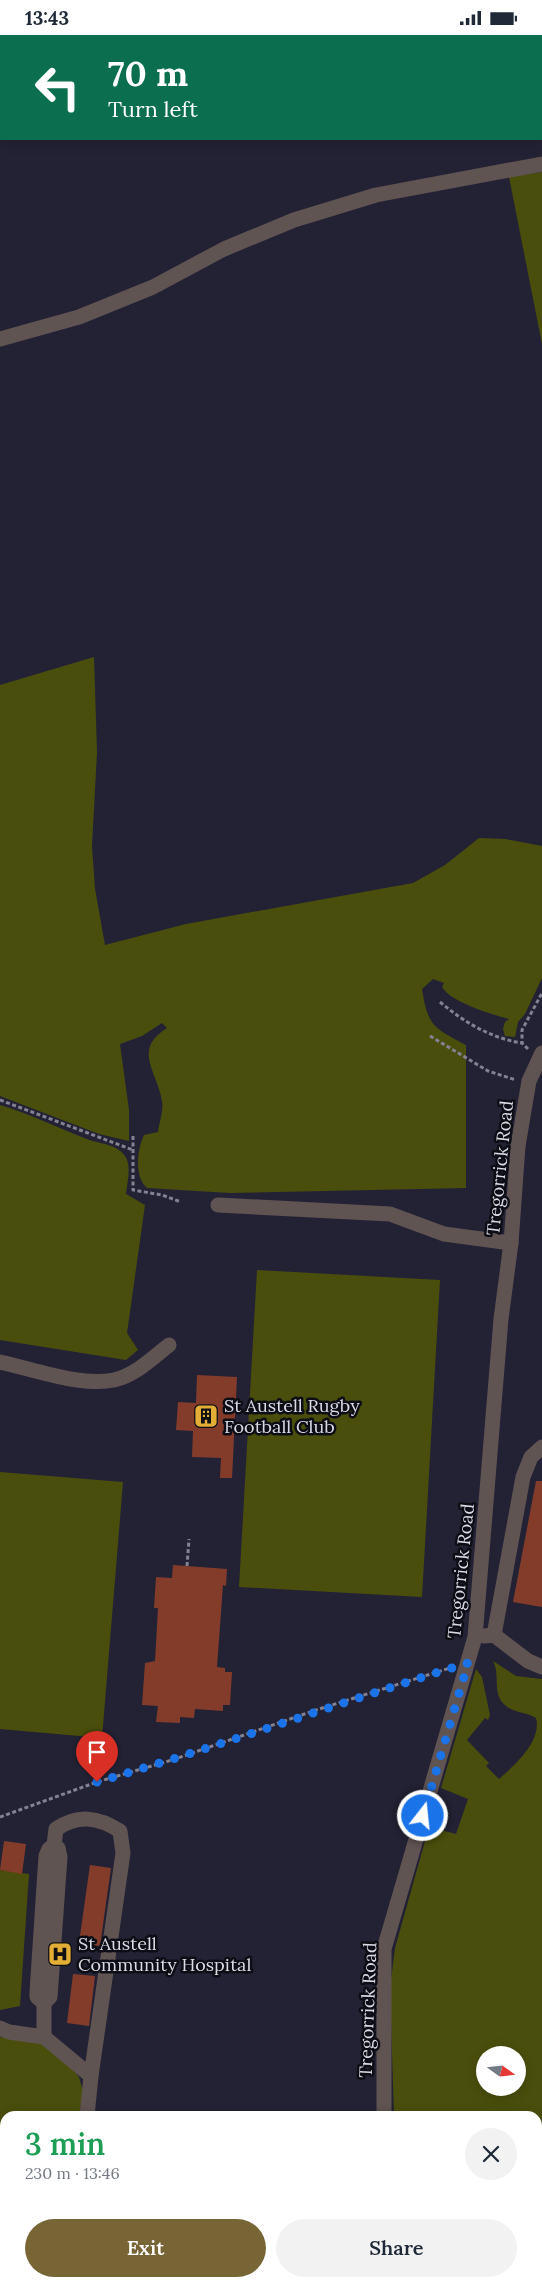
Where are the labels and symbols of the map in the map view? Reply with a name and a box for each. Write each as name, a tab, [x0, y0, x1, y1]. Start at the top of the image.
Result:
street label: Tregorrick Road	[481, 1099, 518, 1237]
place label: St Austell Rugby Football Club	[224, 1394, 360, 1438]
building icon: St Austell Rugby Football Club	[193, 1403, 219, 1429]
street label: Tregorrick Road	[442, 1502, 479, 1640]
pin	[76, 1731, 118, 1782]
position arrow	[396, 1789, 448, 1841]
place label: St Austell Community Hospital	[78, 1932, 251, 1976]
hospital icon: St Austell Community Hospital	[47, 1941, 73, 1967]
street label: Tregorrick Road	[354, 1942, 381, 2078]
north arrow	[476, 2046, 526, 2096]

